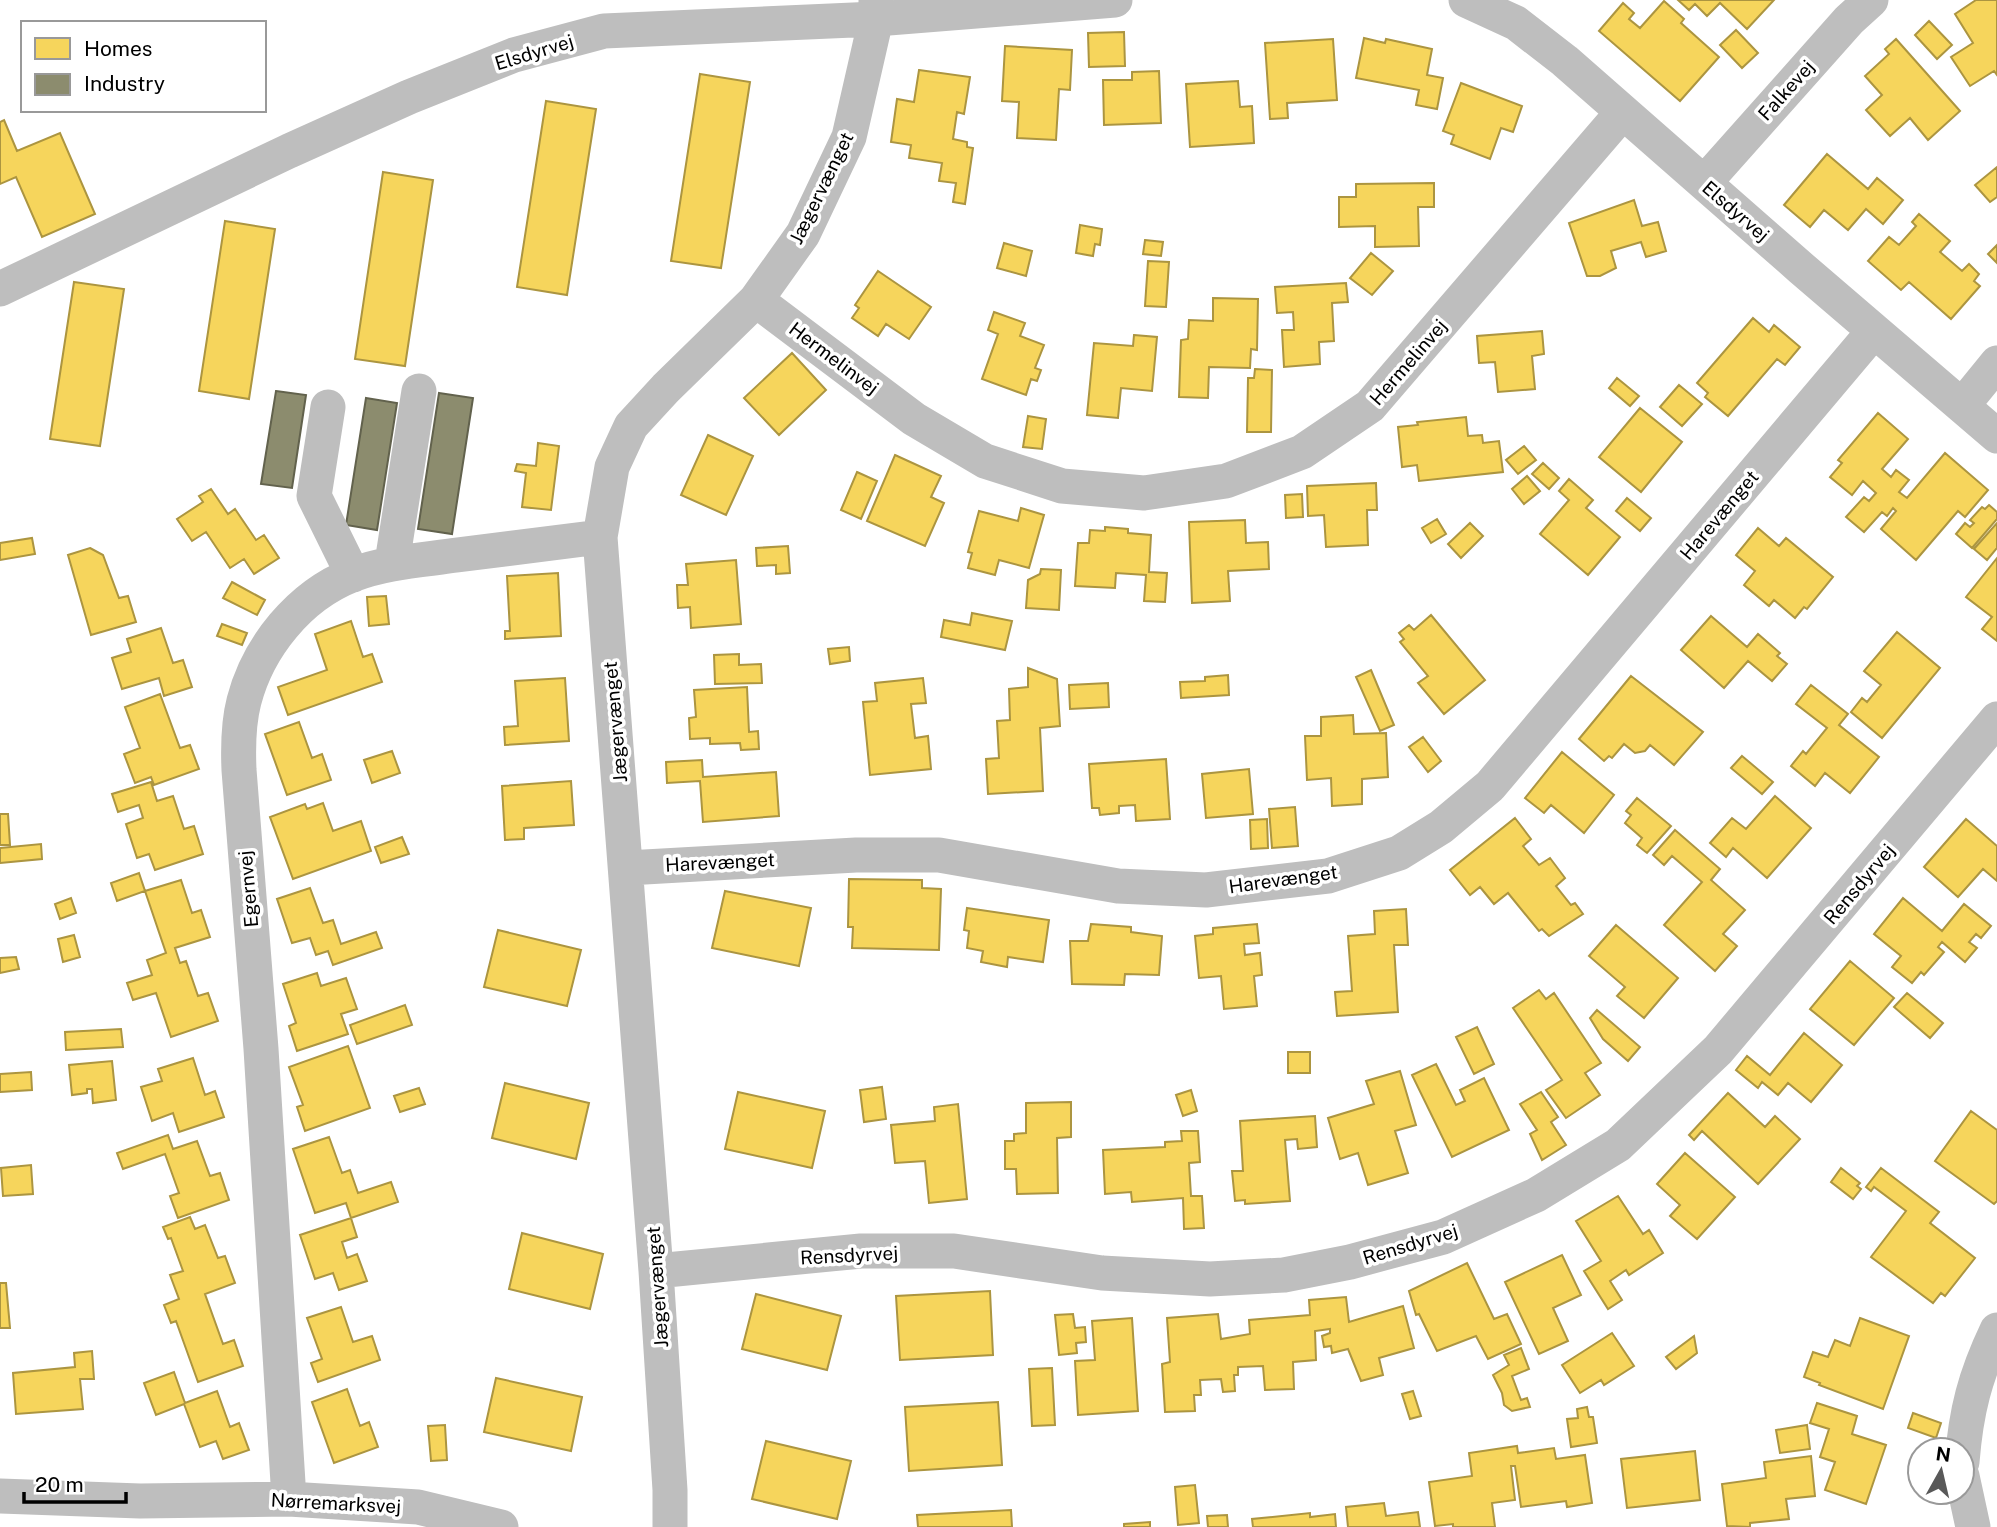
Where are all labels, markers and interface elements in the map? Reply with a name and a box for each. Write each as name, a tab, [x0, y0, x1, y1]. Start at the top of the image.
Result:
legend	[21, 21, 266, 112]
street label: Elsdyrvej	[492, 30, 576, 74]
text: Homes	[84, 36, 152, 61]
street label: Falkevej	[1753, 55, 1819, 125]
text: Industry	[84, 71, 165, 96]
street label: Jægervænget	[784, 129, 858, 247]
street label: Elsdyrvej	[1698, 176, 1774, 246]
street label: Hermelinvej	[1365, 315, 1451, 409]
street label: Hermelinvej	[785, 317, 883, 399]
street label: Harevænget	[1675, 466, 1763, 564]
street label: Jægervænget	[599, 660, 631, 784]
street label: Rensdyrvej	[1819, 839, 1899, 929]
street label: Harevænget	[665, 848, 775, 876]
street label: Egernvej	[234, 850, 262, 928]
street label: Harevænget	[1227, 860, 1339, 898]
street label: Rensdyrvej	[1360, 1219, 1460, 1269]
street label: Jægervænget	[642, 1226, 672, 1348]
street label: Rensdyrvej	[799, 1241, 899, 1269]
north arrow	[1906, 1436, 1976, 1506]
text: N	[1934, 1442, 1952, 1466]
scale bar	[24, 1460, 126, 1504]
text: 20 m	[35, 1472, 84, 1497]
street label: Nørremarksvej	[270, 1489, 402, 1517]

